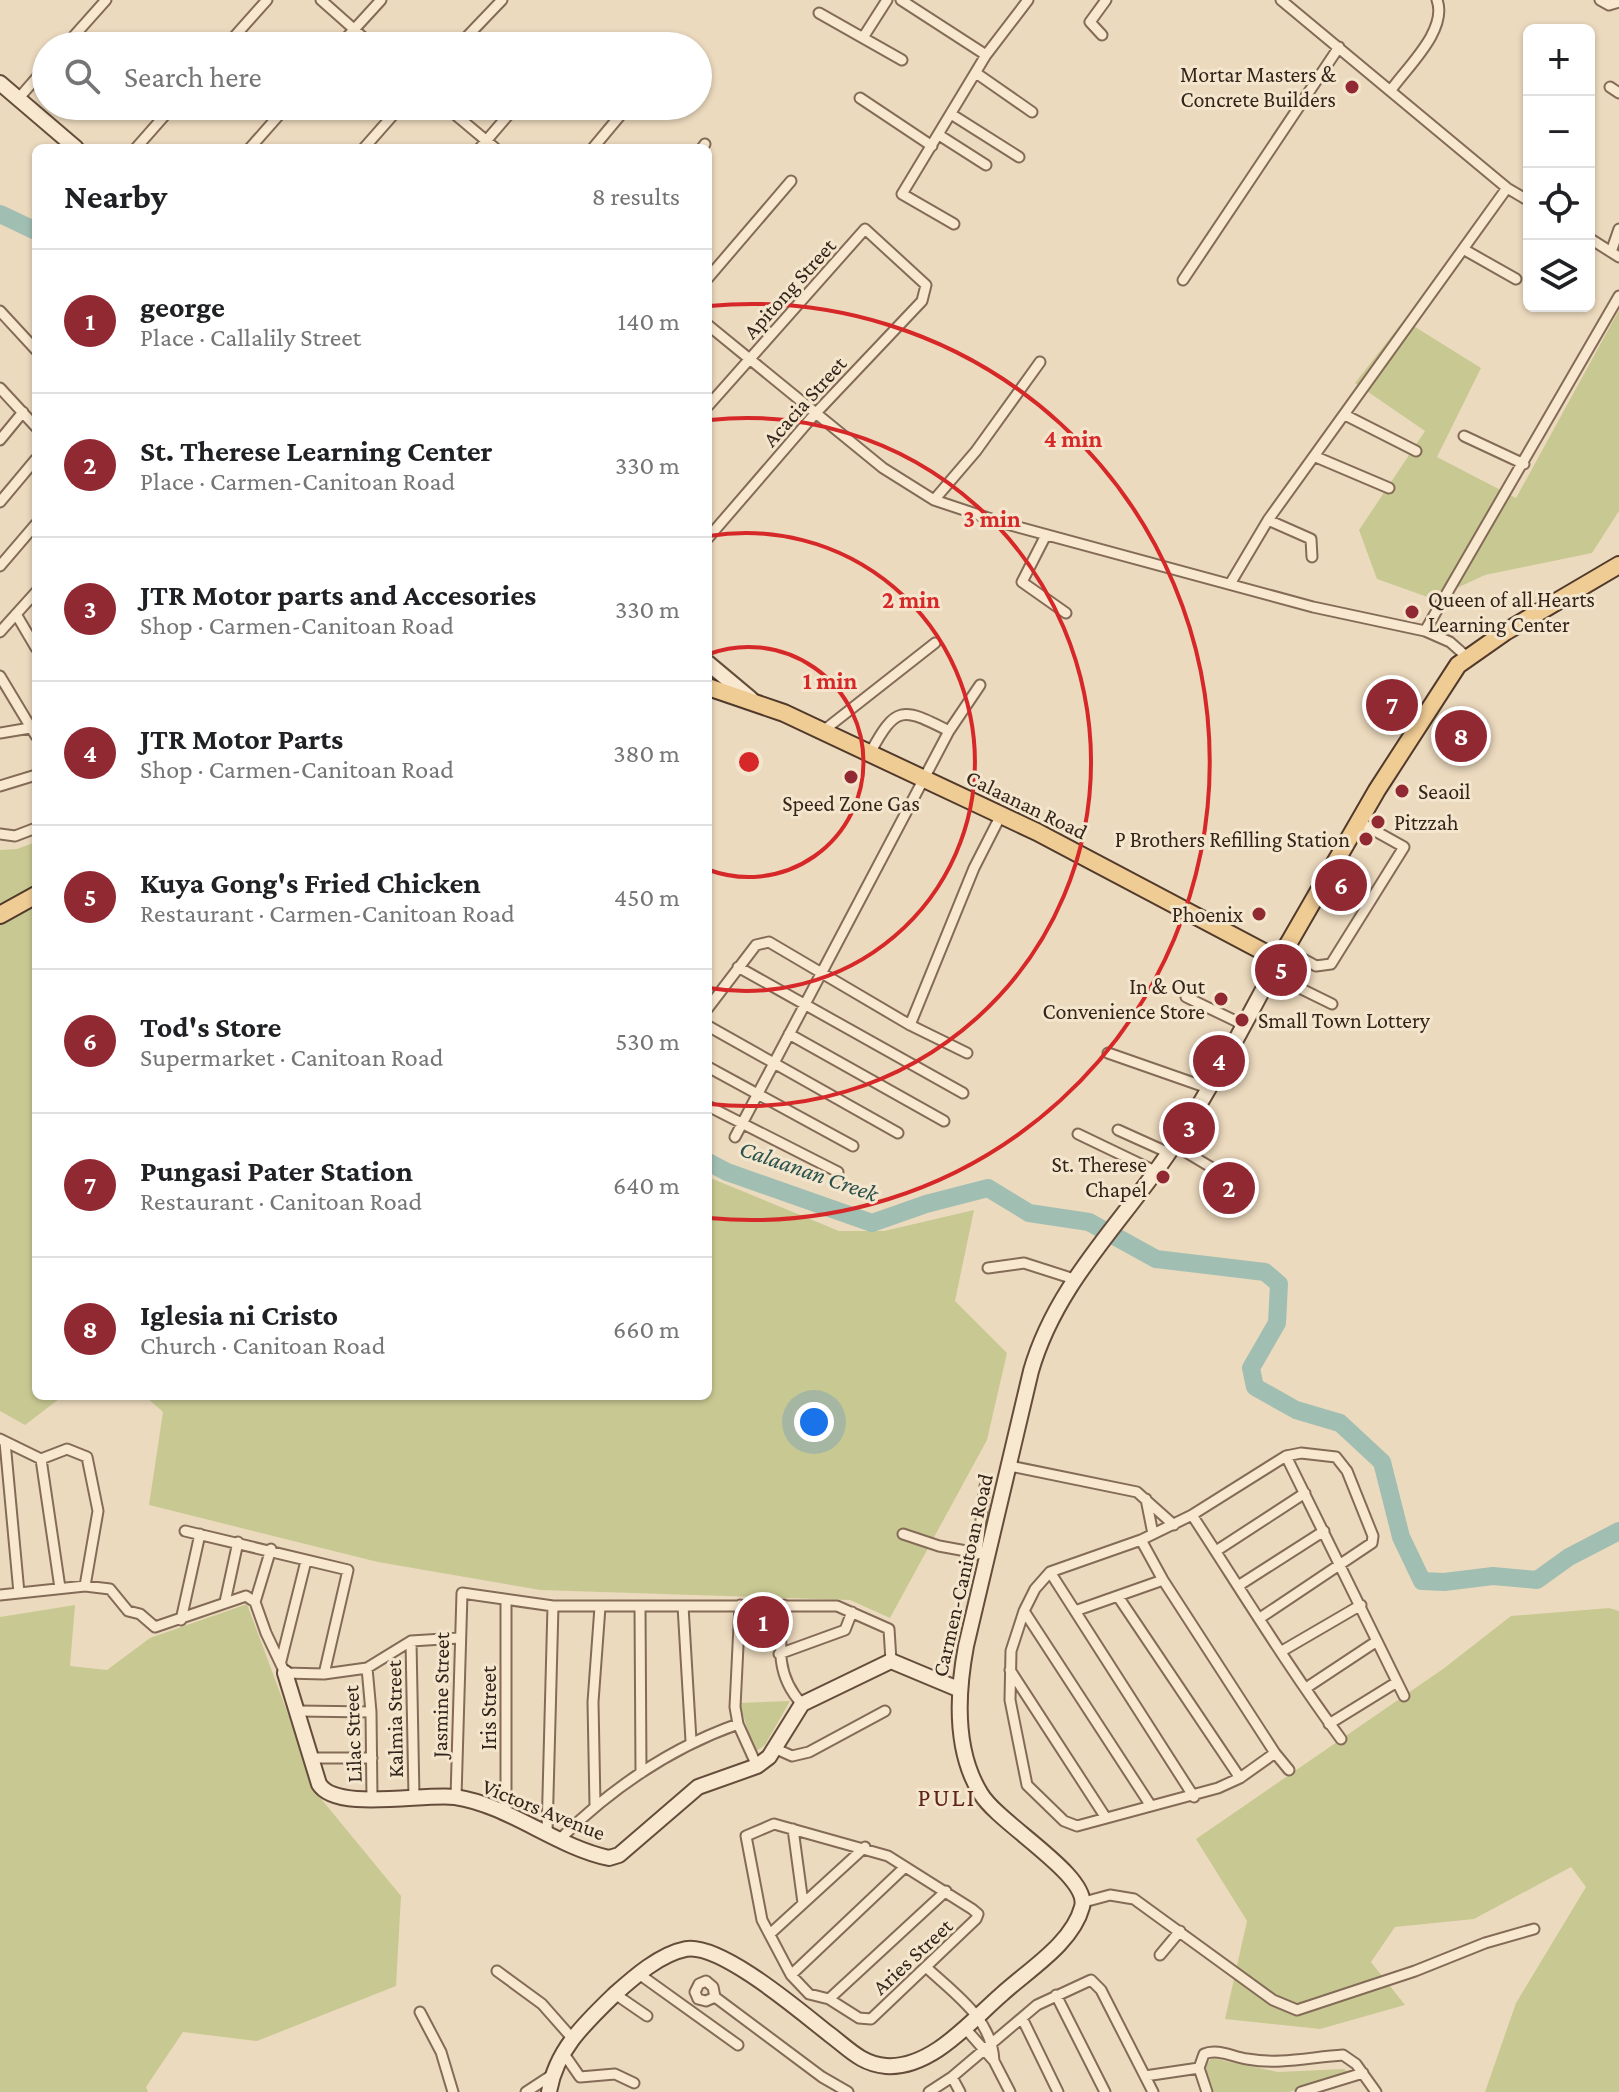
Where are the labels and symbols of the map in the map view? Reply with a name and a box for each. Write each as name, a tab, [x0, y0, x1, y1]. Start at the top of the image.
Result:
place label: Mortar Masters & Concrete Builders	[1180, 62, 1337, 112]
marker: Mortar Masters & Concrete Builders	[1343, 78, 1361, 96]
street label: Apitong Street	[738, 233, 841, 344]
street label: Acacia Street	[757, 351, 852, 452]
text: 4 min	[1044, 425, 1103, 452]
text: 3 min	[963, 505, 1021, 532]
text: 2 min	[882, 586, 940, 613]
place label: Queen of all Hearts Learning Center	[1428, 587, 1595, 637]
marker: Queen of all Hearts Learning Center	[1403, 603, 1421, 621]
text: 1 min	[803, 667, 858, 694]
pin: 7	[1366, 675, 1418, 735]
pin: 8	[1435, 706, 1487, 766]
centre of rings	[735, 748, 763, 776]
street label: Calaanan Road	[962, 764, 1092, 845]
marker: Speed Zone Gas	[842, 768, 860, 786]
place label: Seaoil	[1418, 779, 1471, 804]
marker: Seaoil	[1393, 782, 1411, 800]
place label: Speed Zone Gas	[782, 791, 920, 816]
place label: Pitzzah	[1394, 810, 1459, 835]
marker: Pitzzah	[1369, 813, 1387, 831]
place label: P Brothers Refilling Station	[1115, 827, 1350, 852]
marker: P Brothers Refilling Station	[1357, 830, 1375, 848]
pin: 6	[1315, 855, 1367, 915]
place label: Phoenix	[1172, 902, 1243, 927]
marker: Phoenix	[1250, 905, 1268, 923]
pin: 5	[1255, 940, 1307, 1000]
place label: In & Out Convenience Store	[1043, 974, 1206, 1024]
marker: In & Out Convenience Store	[1212, 990, 1230, 1008]
place label: Small Town Lottery	[1258, 1008, 1431, 1033]
marker: Small Town Lottery	[1233, 1011, 1251, 1029]
pin: 4	[1193, 1031, 1245, 1091]
pin: 3	[1163, 1098, 1215, 1158]
water label: Calaanan Creek	[736, 1134, 883, 1207]
place label: St. Therese Chapel	[1052, 1152, 1147, 1202]
pin: 2	[1203, 1158, 1255, 1218]
marker: St. Therese Chapel	[1154, 1168, 1172, 1186]
your location	[794, 1402, 834, 1442]
street label: Carmen-Canitoan Road	[927, 1471, 998, 1679]
pin: 1	[737, 1592, 789, 1652]
street label: Jasmine Street	[427, 1631, 454, 1760]
street label: Kalmia Street	[381, 1659, 408, 1778]
street label: Iris Street	[476, 1665, 501, 1750]
street label: Lilac Street	[338, 1684, 367, 1783]
street label: Victors Avenue	[479, 1773, 609, 1845]
district label: PULI	[918, 1783, 976, 1812]
street label: Aries Street	[867, 1913, 958, 2000]

